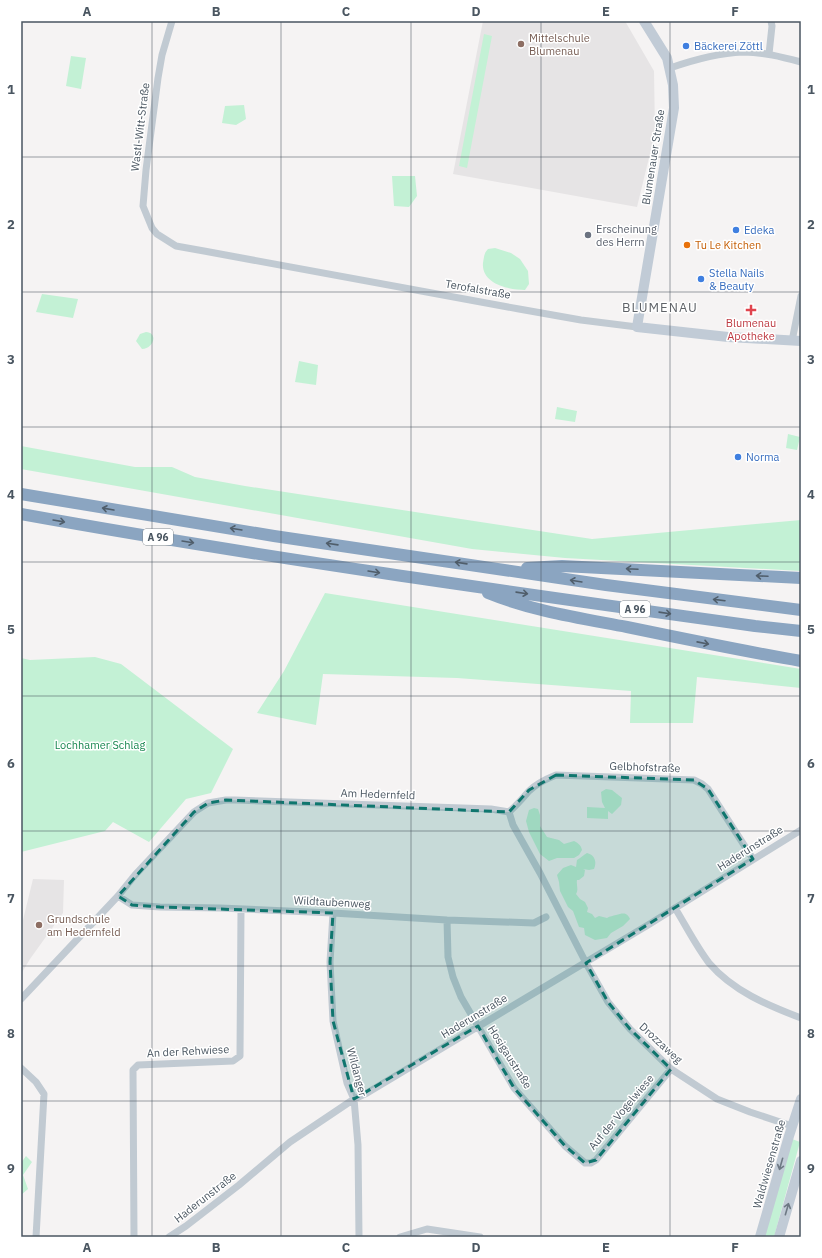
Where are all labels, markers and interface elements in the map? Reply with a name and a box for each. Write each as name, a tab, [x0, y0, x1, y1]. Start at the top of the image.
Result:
text: A	[83, 3, 92, 20]
text: B	[212, 3, 221, 20]
text: C	[342, 3, 351, 20]
text: D	[471, 3, 481, 20]
text: E	[602, 3, 610, 20]
text: F	[731, 3, 739, 20]
place label: Mittelschule Blumenau	[529, 31, 590, 58]
marker: Mittelschule Blumenau	[516, 39, 526, 49]
place label: Bäckerei Zöttl	[694, 39, 763, 53]
marker: Bäckerei Zöttl	[681, 41, 691, 51]
text: 1	[7, 81, 15, 98]
text: 1	[807, 81, 815, 98]
street label: Wastl-Witt-Straße	[128, 82, 152, 172]
street label: Blumenauer Straße	[639, 108, 667, 206]
text: 2	[7, 216, 15, 233]
text: 2	[807, 216, 815, 233]
place label: Erscheinung des Herrn	[596, 222, 657, 249]
place label: Edeka	[744, 223, 774, 237]
marker: Edeka	[731, 225, 741, 235]
marker: Erscheinung des Herrn	[583, 230, 593, 240]
place label: Tu Le Kitchen	[695, 238, 761, 252]
marker: Tu Le Kitchen	[682, 240, 692, 250]
place label: Stella Nails & Beauty	[709, 266, 764, 293]
marker: Stella Nails & Beauty	[696, 274, 706, 284]
street label: Terofalstraße	[444, 276, 512, 302]
district label: BLUMENAU	[622, 299, 698, 316]
marker: Blumenau Apotheke	[746, 305, 756, 315]
place label: Blumenau Apotheke	[726, 316, 776, 343]
text: 3	[7, 351, 15, 368]
text: 3	[807, 351, 815, 368]
place label: Norma	[746, 450, 780, 464]
marker: Norma	[733, 452, 743, 462]
text: 4	[7, 486, 15, 503]
text: 4	[807, 486, 815, 503]
one-way arrow	[101, 504, 114, 512]
one-way arrow	[53, 517, 66, 525]
one-way arrow	[230, 525, 243, 533]
road number: A 96	[143, 529, 173, 545]
one-way arrow	[181, 538, 194, 546]
one-way arrow	[326, 540, 339, 548]
one-way arrow	[455, 559, 468, 567]
one-way arrow	[626, 566, 639, 573]
one-way arrow	[367, 568, 380, 576]
one-way arrow	[756, 572, 769, 580]
one-way arrow	[570, 576, 583, 584]
one-way arrow	[515, 589, 528, 597]
one-way arrow	[713, 596, 726, 604]
road number: A 96	[620, 601, 650, 617]
one-way arrow	[658, 609, 671, 617]
text: 5	[7, 621, 15, 638]
text: 5	[807, 621, 815, 638]
one-way arrow	[696, 639, 709, 647]
park label: Lochhamer Schlag	[55, 738, 145, 752]
text: 6	[7, 755, 15, 772]
text: 6	[807, 755, 815, 772]
street label: Gelbhofstraße	[609, 759, 681, 775]
street label: Am Hedernfeld	[340, 786, 416, 802]
street label: Haderunstraße	[715, 822, 785, 874]
text: 7	[7, 890, 15, 907]
text: 7	[807, 890, 815, 907]
street label: Wildtaubenweg	[293, 893, 371, 911]
place label: Grundschule am Hedernfeld	[47, 912, 121, 939]
marker: Grundschule am Hedernfeld	[34, 920, 44, 930]
street label: Haderunstraße	[438, 991, 510, 1041]
street label: Drozzaweg	[637, 1020, 686, 1067]
street label: Hosigaustraße	[485, 1023, 535, 1091]
text: 8	[7, 1025, 15, 1042]
text: 8	[807, 1025, 815, 1042]
street label: An der Rehwiese	[146, 1042, 230, 1060]
street label: Wildanger	[344, 1046, 370, 1098]
street label: Auf der Vogelwiese	[585, 1071, 657, 1153]
street label: Waldwiesenstraße	[750, 1118, 788, 1210]
one-way arrow	[777, 1157, 784, 1170]
text: 9	[7, 1160, 15, 1177]
text: 9	[807, 1160, 815, 1177]
street label: Haderunstraße	[171, 1168, 239, 1226]
one-way arrow	[784, 1203, 791, 1216]
text: A	[83, 1239, 92, 1256]
text: B	[212, 1239, 221, 1256]
text: C	[342, 1239, 351, 1256]
text: D	[471, 1239, 481, 1256]
text: E	[602, 1239, 610, 1256]
text: F	[731, 1239, 739, 1256]

